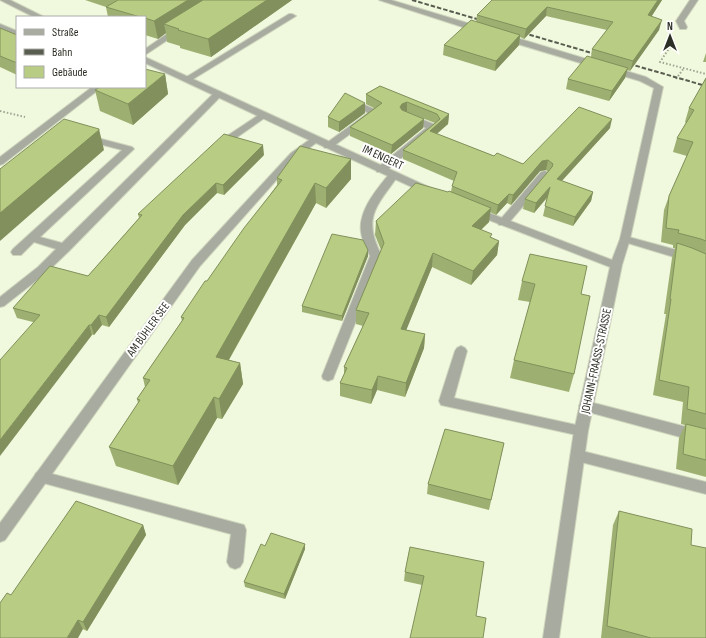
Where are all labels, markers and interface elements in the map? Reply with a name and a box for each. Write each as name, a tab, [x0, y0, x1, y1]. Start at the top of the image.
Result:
legend	[16, 16, 146, 88]
north arrow	[650, 16, 690, 56]
text: N	[667, 20, 673, 33]
text: Straße	[52, 25, 79, 40]
text: Bahn	[52, 45, 72, 60]
text: Gebäude	[52, 65, 87, 80]
street label: IM ENGERT	[360, 141, 406, 174]
street label: AM BÜHLER SEE	[123, 299, 173, 360]
street label: JOHANN-FRAASS-STRASSE	[578, 307, 615, 416]

